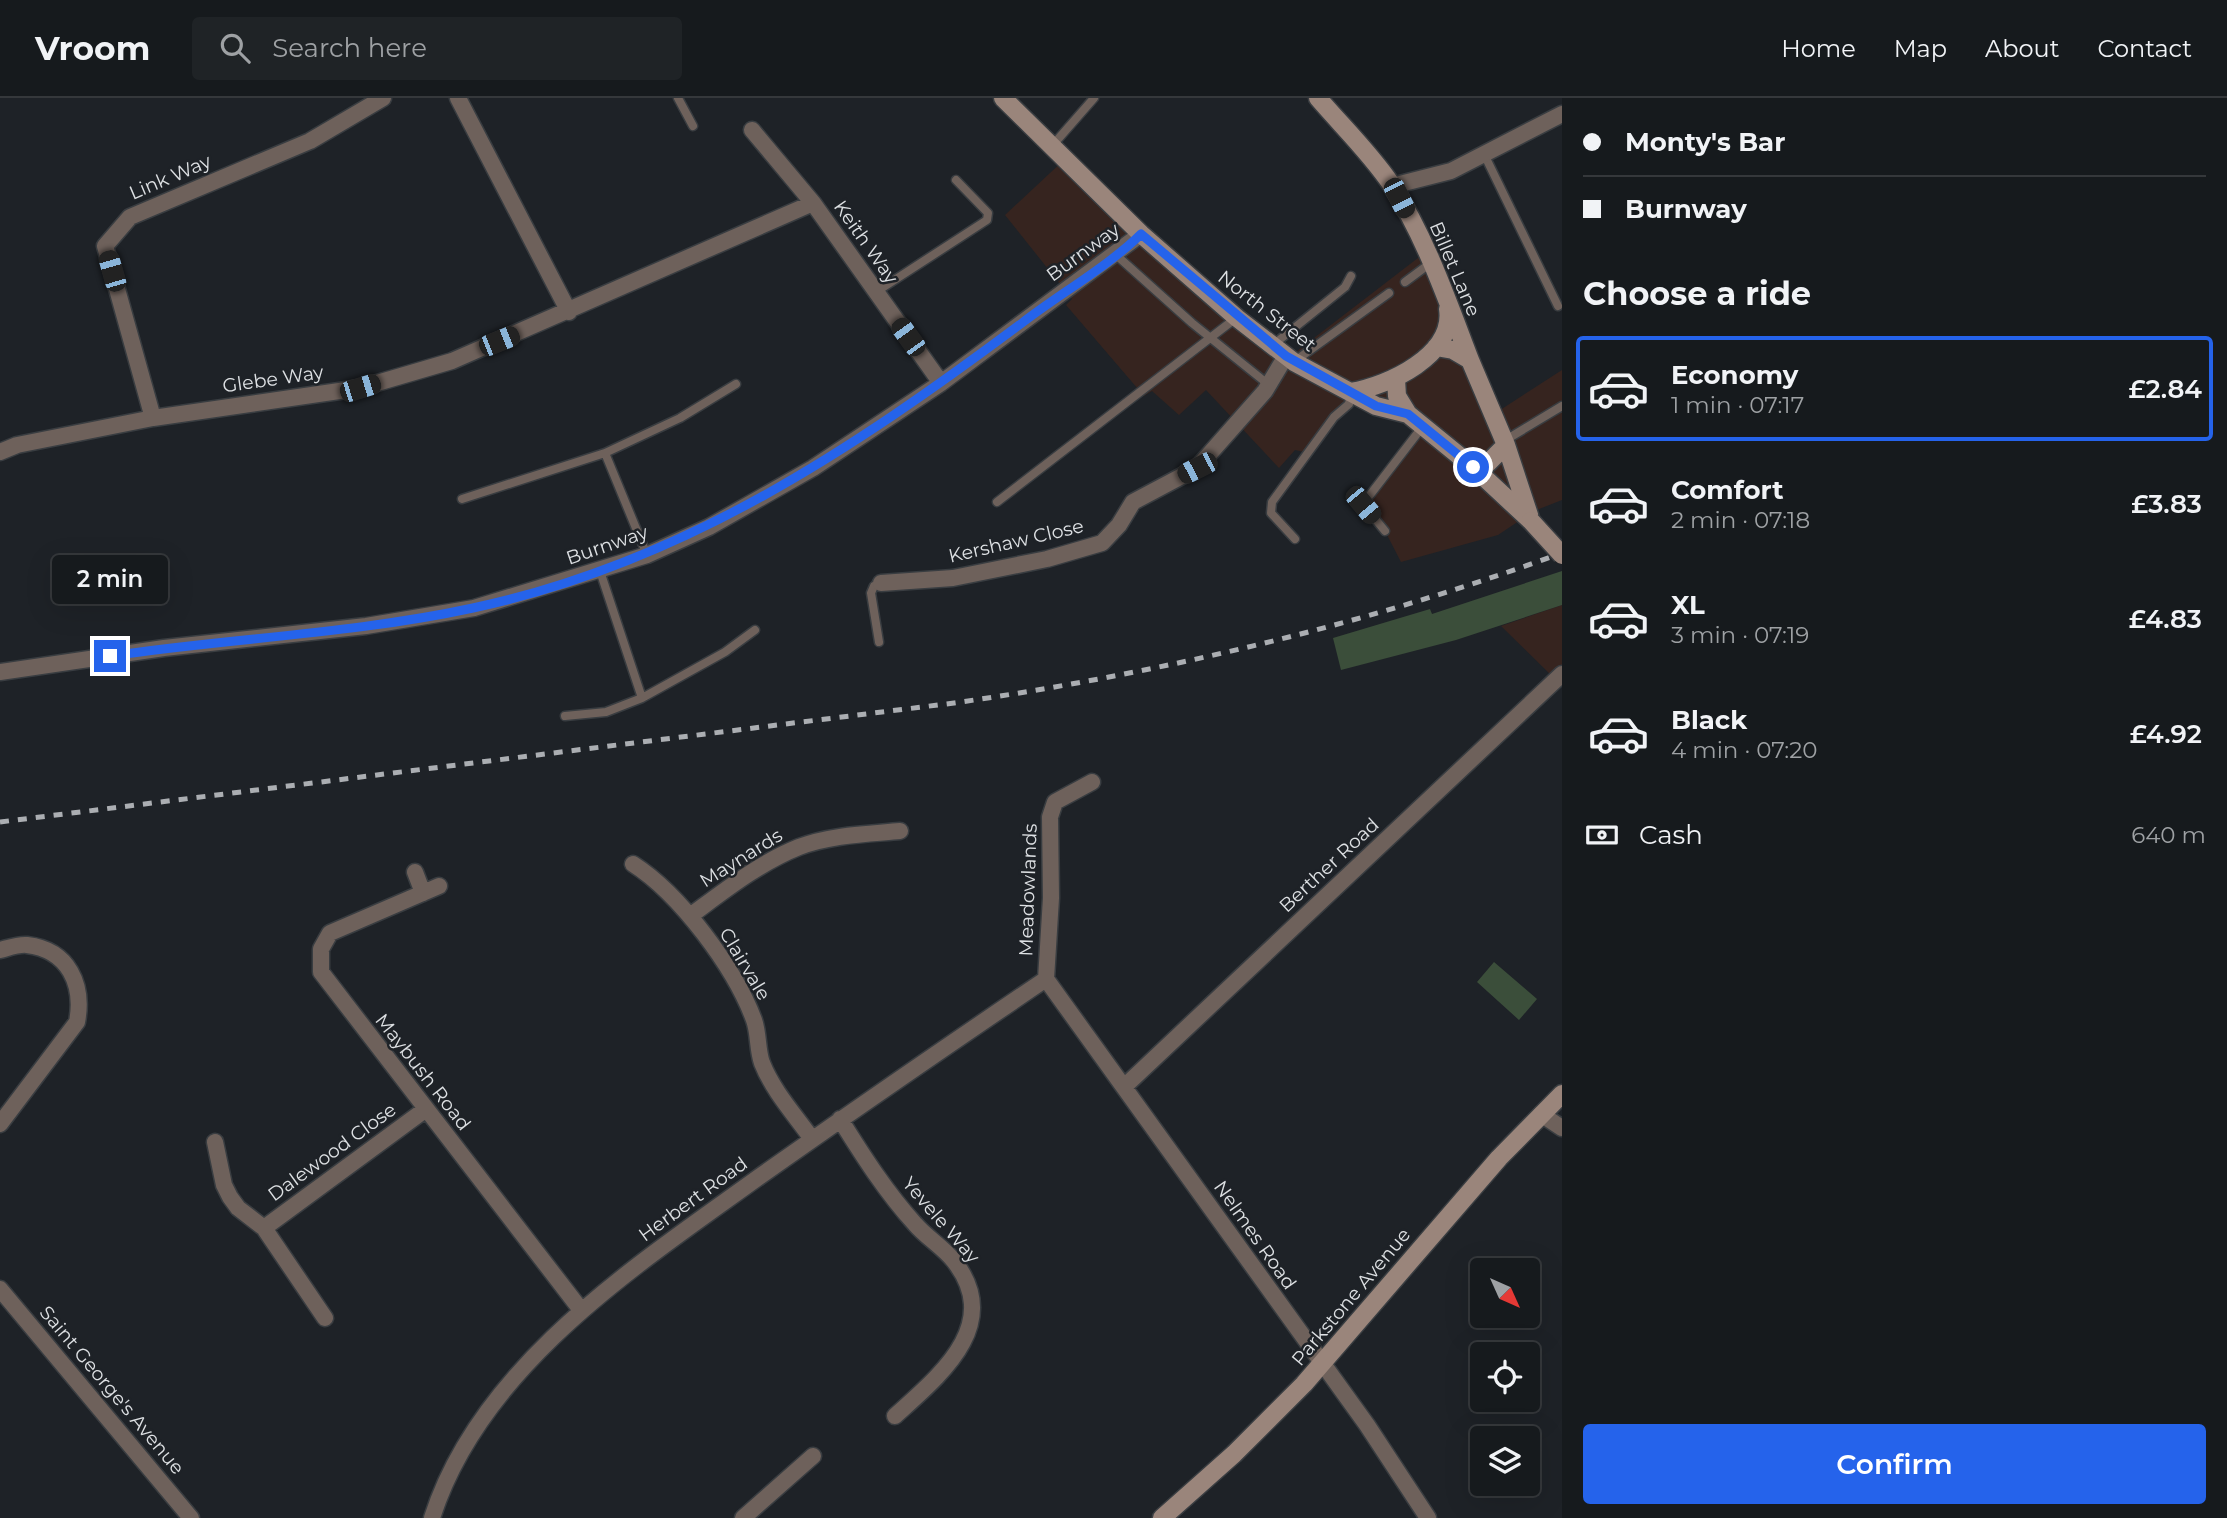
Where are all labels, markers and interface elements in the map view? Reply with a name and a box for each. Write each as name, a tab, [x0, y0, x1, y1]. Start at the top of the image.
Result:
search box	[192, 17, 682, 80]
text: Vroom	[35, 28, 150, 68]
icon: search	[216, 29, 254, 67]
text: Search here	[272, 32, 427, 64]
text: Home	[1781, 34, 1856, 63]
text: Map	[1894, 34, 1947, 63]
text: About	[1985, 34, 2059, 63]
text: Contact	[2097, 34, 2192, 63]
text: Monty's Bar	[1625, 126, 1785, 158]
street label: Link Way	[126, 149, 215, 205]
car	[1381, 175, 1418, 221]
text: Burnway	[1625, 193, 1747, 225]
street label: Keith Way	[829, 196, 903, 289]
street label: Burnway	[1042, 217, 1125, 286]
street label: Billet Lane	[1425, 218, 1485, 320]
car	[97, 248, 128, 294]
street label: North Street	[1213, 266, 1321, 357]
text: Choose a ride	[1583, 274, 1811, 313]
car	[888, 314, 929, 360]
car	[476, 323, 523, 359]
icon: car	[1587, 357, 1650, 420]
text: Economy	[1671, 359, 1798, 391]
street label: Glebe Way	[221, 360, 326, 397]
car	[337, 372, 384, 404]
text: £2.84	[2129, 373, 2202, 405]
text: 1 min · 07:17	[1671, 391, 1804, 419]
car	[1174, 449, 1221, 487]
route start	[1457, 451, 1489, 483]
icon: car	[1587, 472, 1650, 535]
text: Comfort	[1671, 474, 1783, 506]
car	[1342, 482, 1385, 528]
text: £3.83	[2131, 488, 2202, 520]
text: 2 min · 07:18	[1671, 506, 1810, 534]
street label: Kershaw Close	[946, 514, 1086, 568]
street label: Burnway	[563, 520, 651, 570]
callout: 2 min	[52, 554, 168, 603]
text: 2 min	[77, 565, 143, 593]
icon: car	[1587, 587, 1650, 650]
text: XL	[1671, 589, 1705, 621]
text: £4.83	[2129, 603, 2202, 635]
text: 3 min · 07:19	[1671, 621, 1809, 649]
route end	[94, 640, 126, 672]
icon: car	[1587, 702, 1650, 765]
text: Black	[1671, 704, 1747, 736]
text: £4.92	[2130, 718, 2202, 750]
text: 4 min · 07:20	[1671, 736, 1817, 764]
street label: Berther Road	[1274, 813, 1384, 917]
icon: cash	[1583, 816, 1621, 854]
text: Cash	[1639, 819, 1703, 851]
text: 640 m	[2131, 821, 2206, 849]
street label: Meadowlands	[1014, 823, 1042, 957]
street label: Maynards	[696, 824, 786, 892]
street label: Clairvale	[714, 924, 776, 1004]
street label: Maybush Road	[370, 1009, 476, 1135]
street label: Dalewood Close	[263, 1098, 401, 1206]
street label: Herbert Road	[634, 1152, 752, 1246]
street label: Yevele Way	[897, 1172, 985, 1268]
street label: Nelmes Road	[1209, 1176, 1301, 1294]
street label: Parkstone Avenue	[1287, 1223, 1415, 1371]
north arrow	[1470, 1258, 1540, 1328]
map controls	[1470, 1258, 1540, 1496]
street label: Saint George's Avenue	[35, 1301, 189, 1479]
button: locate	[1470, 1342, 1540, 1412]
button: Confirm	[1583, 1424, 2206, 1504]
button: layers	[1470, 1426, 1540, 1496]

